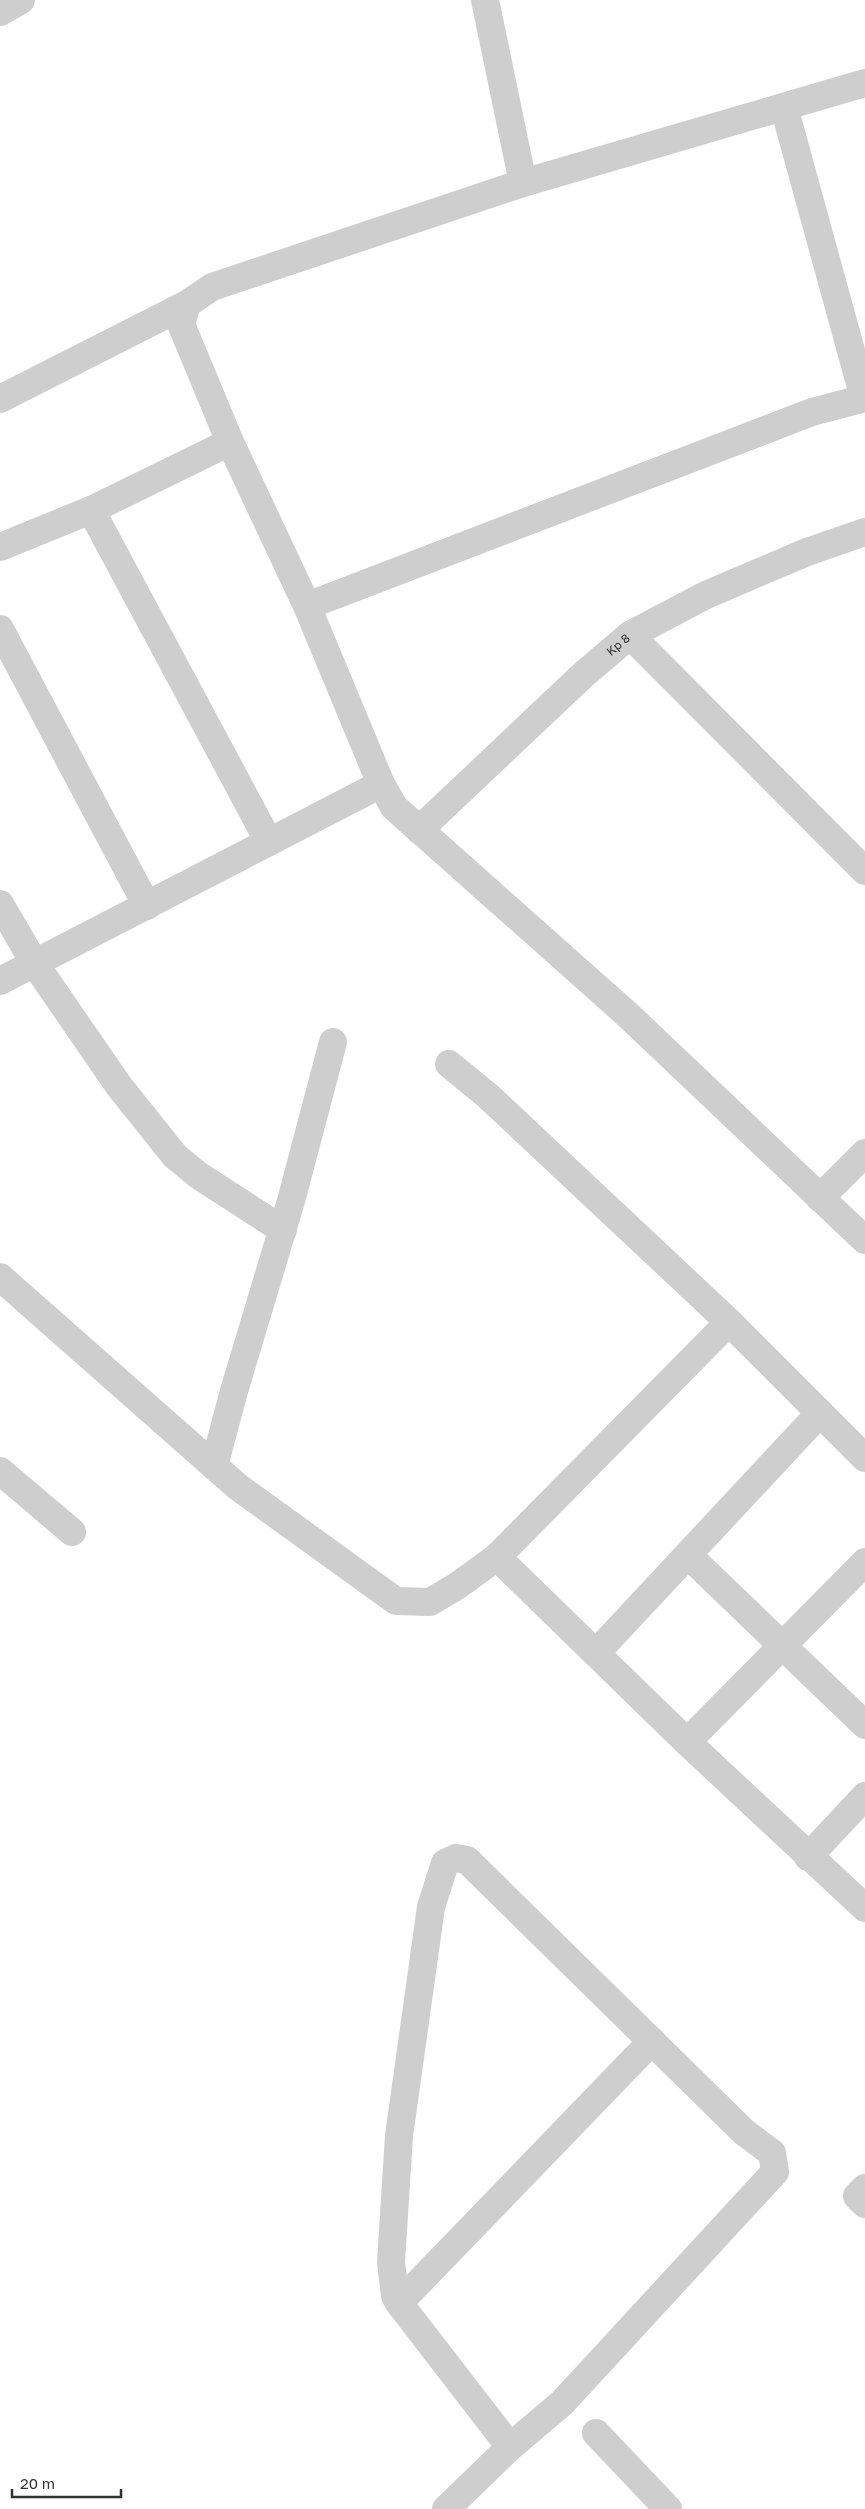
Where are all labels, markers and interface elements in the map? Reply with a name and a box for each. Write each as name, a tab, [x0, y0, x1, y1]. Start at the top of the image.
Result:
street label: Kp 8	[603, 630, 633, 659]
scale bar	[12, 2466, 121, 2498]
text: 20 m	[20, 2474, 55, 2492]

